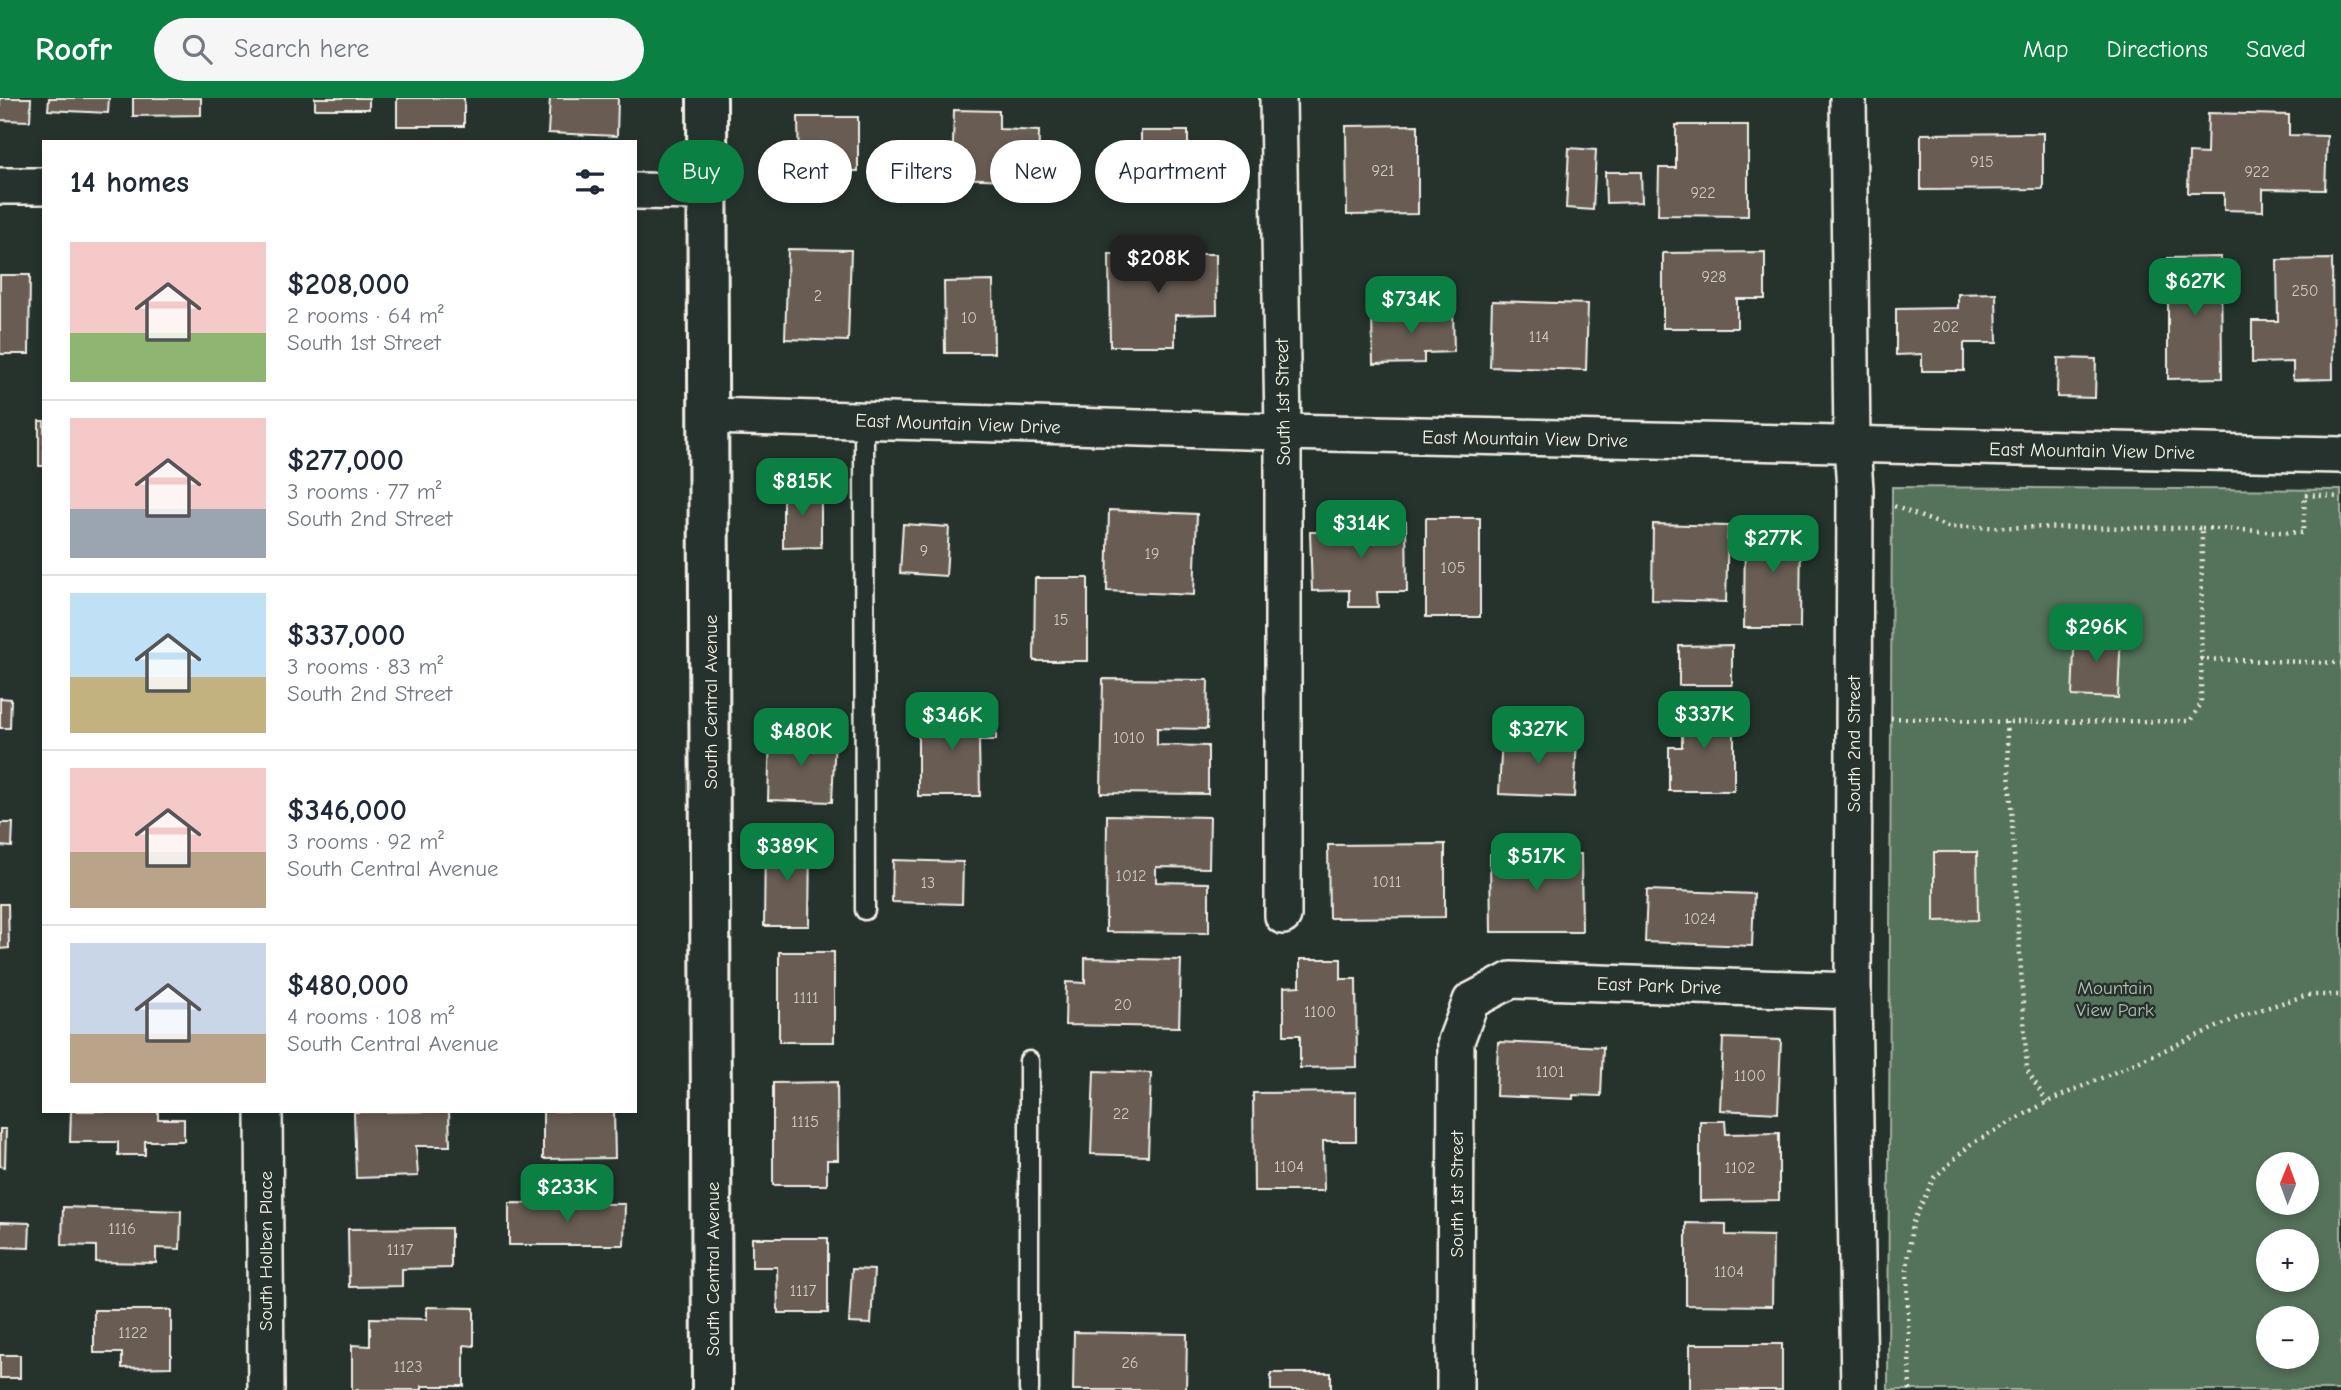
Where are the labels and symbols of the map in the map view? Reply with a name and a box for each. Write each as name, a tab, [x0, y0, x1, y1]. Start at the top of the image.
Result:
house number: 915	[1970, 153, 1994, 171]
house number: 921	[1371, 162, 1395, 180]
house number: 922	[2244, 163, 2270, 181]
house number: 922	[1690, 184, 1716, 202]
pin: $208K	[1109, 236, 1207, 295]
pin: $627K	[2146, 258, 2244, 318]
house number: 928	[1701, 268, 1727, 286]
pin: $734K	[1362, 276, 1460, 336]
house number: 250	[2292, 282, 2318, 300]
house number: 2	[814, 287, 822, 305]
house number: 10	[961, 309, 977, 327]
house number: 202	[1933, 318, 1959, 336]
house number: 114	[1529, 328, 1549, 346]
street label: South 1st Street	[1271, 338, 1295, 466]
street label: East Mountain View Drive	[855, 409, 1061, 439]
street label: East Mountain View Drive	[1422, 426, 1628, 452]
street label: East Mountain View Drive	[1989, 438, 2195, 464]
pin: $815K	[753, 458, 851, 518]
pin: $314K	[1312, 500, 1410, 560]
pin: $277K	[1724, 516, 1822, 575]
house number: 9	[920, 542, 928, 560]
house number: 19	[1145, 545, 1159, 563]
house number: 105	[1441, 559, 1465, 577]
pin: $296K	[2047, 604, 2145, 664]
house number: 15	[1053, 611, 1069, 629]
street label: South Central Avenue	[700, 615, 722, 789]
street label: South 2nd Street	[1843, 675, 1865, 812]
pin: $346K	[903, 692, 1001, 752]
pin: $337K	[1655, 692, 1753, 751]
pin: $327K	[1489, 706, 1587, 766]
pin: $480K	[752, 708, 850, 768]
house number: 1010	[1113, 729, 1145, 747]
pin: $389K	[738, 824, 836, 883]
pin: $517K	[1487, 834, 1585, 893]
house number: 1012	[1116, 867, 1146, 885]
house number: 1011	[1373, 873, 1401, 891]
house number: 13	[921, 874, 935, 892]
house number: 1024	[1684, 910, 1716, 928]
street label: East Park Drive	[1596, 973, 1722, 999]
park label: Mountain View Park	[2076, 977, 2155, 1021]
house number: 1111	[793, 989, 819, 1007]
house number: 20	[1114, 996, 1132, 1014]
house number: 1100	[1304, 1003, 1336, 1021]
house number: 1101	[1536, 1063, 1564, 1081]
house number: 1100	[1734, 1067, 1766, 1085]
house number: 22	[1113, 1105, 1129, 1123]
house number: 1115	[791, 1113, 819, 1131]
street label: South 1st Street	[1446, 1130, 1468, 1258]
north arrow	[2256, 1152, 2319, 1214]
house number: 1104	[1274, 1158, 1304, 1176]
house number: 1102	[1725, 1159, 1755, 1177]
pin: $233K	[518, 1164, 616, 1224]
street label: South Holben Place	[255, 1171, 277, 1331]
street label: South Central Avenue	[702, 1182, 724, 1356]
house number: 1116	[108, 1220, 136, 1238]
house number: 1117	[387, 1241, 414, 1259]
house number: 1104	[1714, 1263, 1744, 1281]
house number: 1117	[790, 1282, 817, 1300]
house number: 1122	[118, 1324, 148, 1342]
house number: 26	[1121, 1354, 1139, 1372]
house number: 1123	[393, 1358, 423, 1376]

